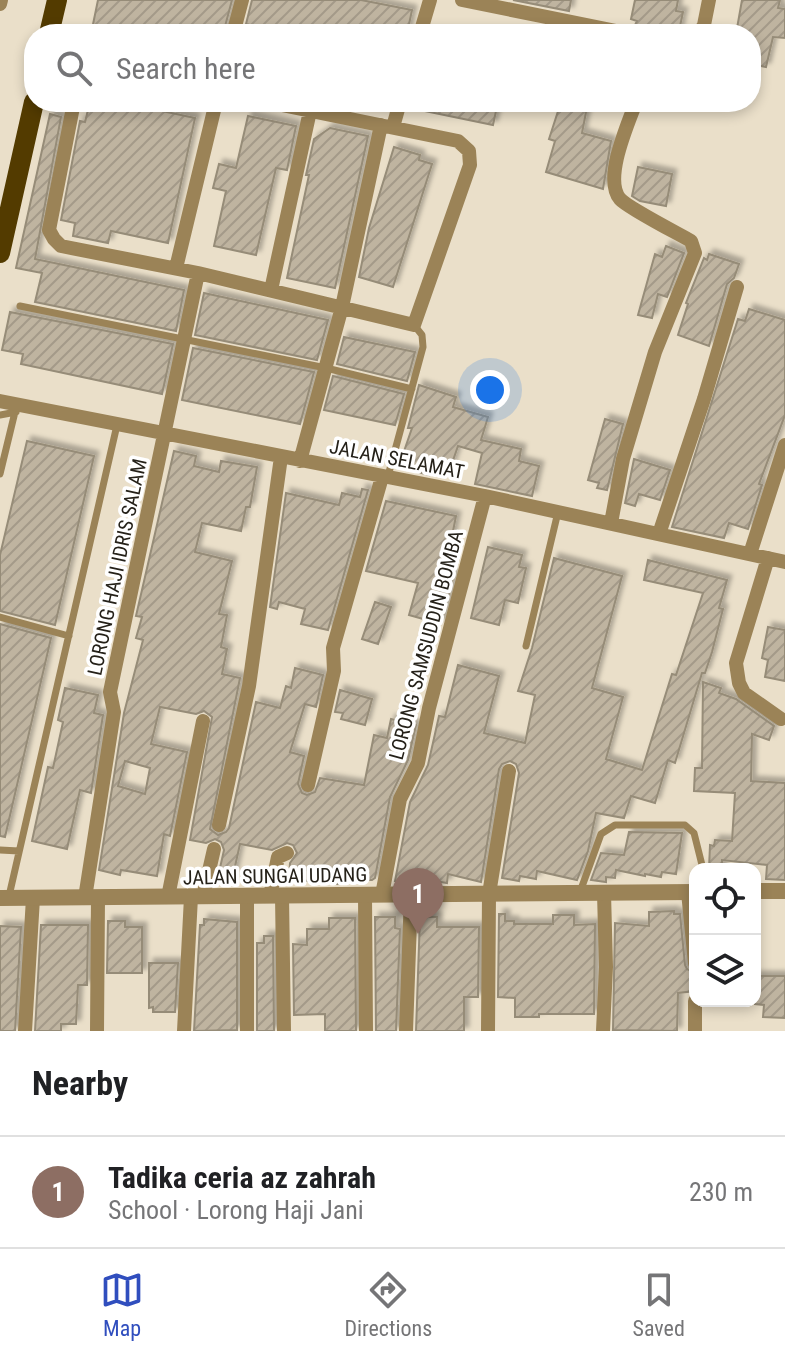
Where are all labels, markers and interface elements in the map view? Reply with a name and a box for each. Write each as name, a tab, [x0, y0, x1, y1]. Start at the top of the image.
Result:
search box	[24, 24, 761, 112]
icon: search	[52, 46, 96, 90]
text: Search here	[116, 51, 256, 86]
your location	[470, 370, 510, 410]
street label: JALAN SELAMAT	[328, 434, 466, 484]
street label: LORONG HAJI IDRIS SALAM	[82, 456, 152, 678]
street label: LORONG SAMSUDDIN BOMBA	[384, 527, 468, 762]
street label: JALAN SUNGAI UDANG	[183, 862, 367, 890]
map controls	[689, 863, 761, 1007]
button: locate	[689, 863, 761, 935]
pin: 1	[392, 868, 444, 934]
button: layers	[689, 935, 761, 1007]
text: Nearby	[32, 1063, 128, 1103]
text: Tadika ceria az zahrah	[108, 1160, 376, 1195]
text: 1	[51, 1177, 65, 1207]
text: 230 m	[689, 1177, 753, 1207]
text: School · Lorong Haji Jani	[108, 1195, 364, 1225]
tab: Map	[100, 1268, 144, 1341]
tab: Directions	[344, 1268, 432, 1341]
tab: Saved	[633, 1268, 685, 1341]

